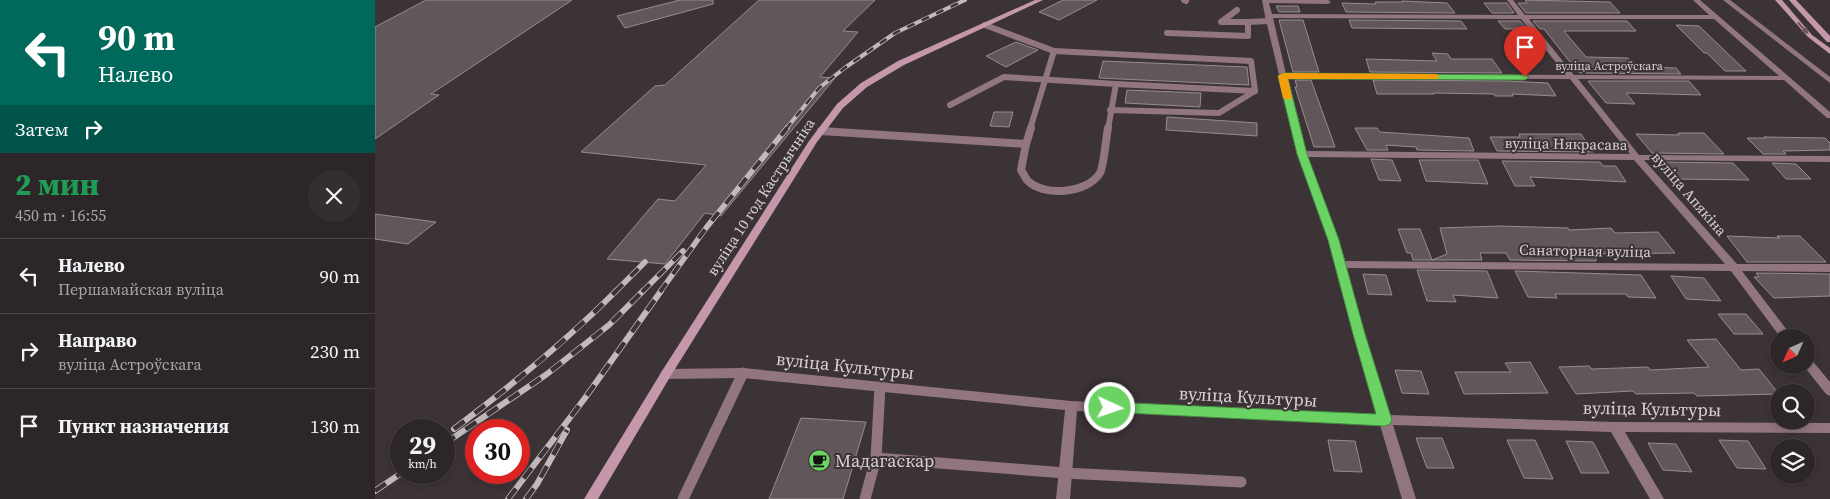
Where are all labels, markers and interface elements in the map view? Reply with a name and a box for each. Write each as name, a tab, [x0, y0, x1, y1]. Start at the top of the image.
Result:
text: 90 m	[98, 14, 175, 62]
icon: left	[15, 20, 80, 85]
one-way arrow	[1796, 21, 1808, 33]
pin	[1504, 26, 1546, 77]
icon: arrive	[1511, 33, 1539, 61]
street label: вуліца Астроўскага	[1555, 58, 1664, 74]
text: Налево	[98, 59, 173, 89]
street label: вуліца 10 год Кастрычніка	[702, 114, 820, 280]
icon: right	[79, 115, 107, 143]
text: Затем	[15, 116, 69, 142]
street label: вуліца Някрасава	[1504, 132, 1628, 155]
street label: вуліца Апякіна	[1647, 147, 1732, 241]
text: 2 мин	[15, 164, 99, 205]
button: close	[308, 170, 360, 222]
text: 450 m · 16:55	[15, 204, 106, 226]
street label: Санаторная вуліца	[1519, 239, 1652, 262]
text: Налево	[58, 252, 125, 278]
icon: left	[15, 262, 43, 290]
text: 90 m	[319, 263, 360, 289]
text: Першамайская вуліца	[58, 278, 224, 300]
text: Направо	[58, 327, 137, 353]
north arrow	[1770, 329, 1815, 374]
map controls	[1770, 329, 1815, 484]
icon: right	[15, 337, 43, 365]
text: 230 m	[310, 338, 360, 364]
street label: вуліца Культуры	[775, 346, 915, 385]
text: вуліца Астроўскага	[58, 353, 202, 375]
street label: вуліца Культуры	[1178, 380, 1318, 413]
position arrow	[1083, 381, 1135, 433]
button: search	[1770, 384, 1815, 429]
street label: вуліца Культуры	[1582, 395, 1722, 422]
icon: arrive	[15, 412, 43, 440]
text: Пункт назначения	[58, 413, 229, 439]
text: 130 m	[310, 413, 360, 439]
speed limit sign: 30	[465, 419, 530, 484]
text: 29	[409, 428, 436, 462]
button: layers	[1770, 439, 1815, 484]
place label: Мадагаскар	[835, 448, 934, 473]
cafe icon: Мадагаскар	[807, 449, 831, 473]
text: km/h	[408, 456, 437, 472]

